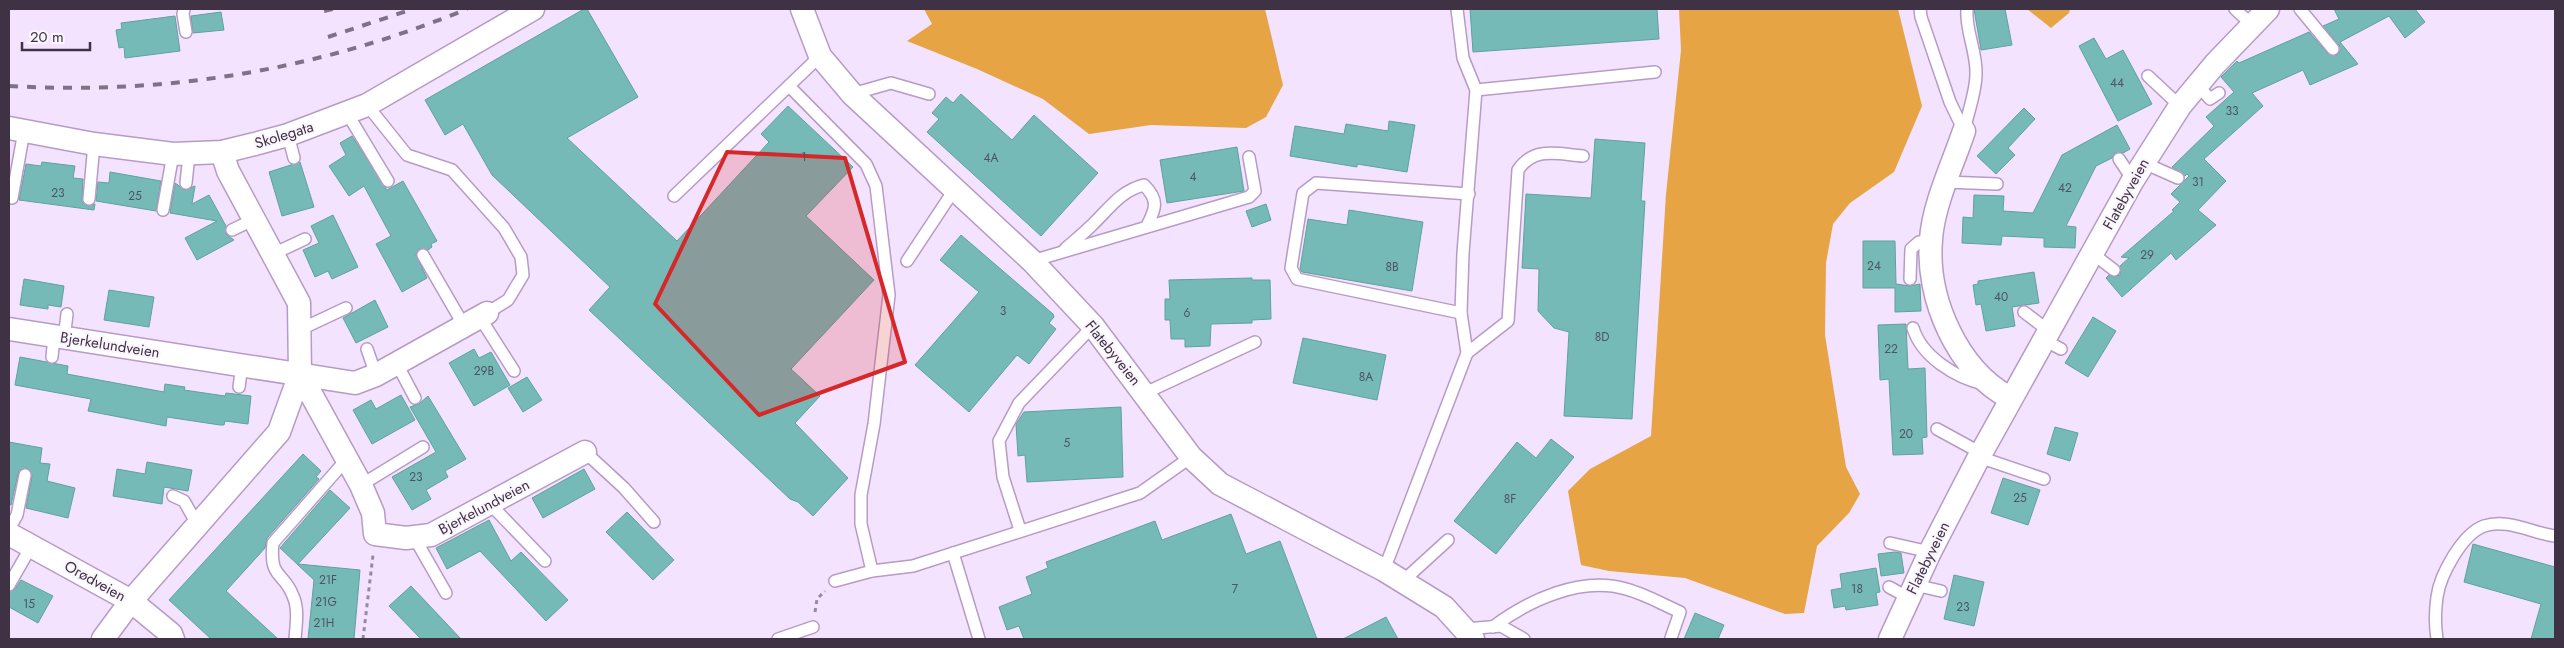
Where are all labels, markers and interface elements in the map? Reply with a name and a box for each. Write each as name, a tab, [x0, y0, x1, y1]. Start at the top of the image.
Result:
scale bar	[22, 20, 90, 52]
text: 20 m	[30, 26, 64, 48]
house number: 44	[2110, 74, 2124, 92]
house number: 33	[2225, 102, 2239, 120]
street label: Skolegata	[252, 116, 316, 154]
house number: 1	[801, 148, 807, 166]
house number: 4A	[984, 149, 999, 167]
street label: Flatebyveien	[2097, 154, 2155, 234]
house number: 4	[1190, 168, 1197, 186]
house number: 31	[2192, 173, 2204, 191]
house number: 42	[2058, 179, 2072, 197]
house number: 23	[51, 184, 65, 202]
house number: 25	[128, 187, 142, 205]
house number: 29	[2140, 246, 2154, 264]
house number: 24	[1867, 257, 1881, 275]
house number: 8B	[1385, 258, 1399, 276]
house number: 40	[1994, 288, 2008, 306]
house number: 3	[1000, 302, 1007, 320]
house number: 6	[1184, 304, 1191, 322]
street label: Flatebyveien	[1080, 316, 1146, 390]
street label: Bjerkelundveien	[59, 326, 161, 364]
house number: 8D	[1595, 328, 1609, 346]
house number: 22	[1884, 340, 1898, 358]
house number: 29B	[474, 362, 495, 380]
house number: 8A	[1359, 368, 1373, 386]
house number: 20	[1899, 425, 1913, 443]
house number: 5	[1064, 434, 1071, 452]
house number: 23	[409, 468, 423, 486]
street label: Bjerkelundveien	[434, 474, 534, 540]
house number: 25	[2013, 489, 2027, 507]
house number: 8F	[1504, 490, 1516, 508]
street label: Flatebyveien	[1901, 518, 1955, 598]
street label: Orødveien	[60, 555, 130, 607]
house number: 21F	[319, 571, 337, 589]
house number: 7	[1232, 580, 1239, 598]
house number: 18	[1851, 580, 1863, 598]
house number: 21G	[315, 593, 337, 611]
house number: 15	[23, 595, 35, 613]
house number: 23	[1956, 598, 1970, 616]
house number: 21H	[314, 614, 334, 632]

